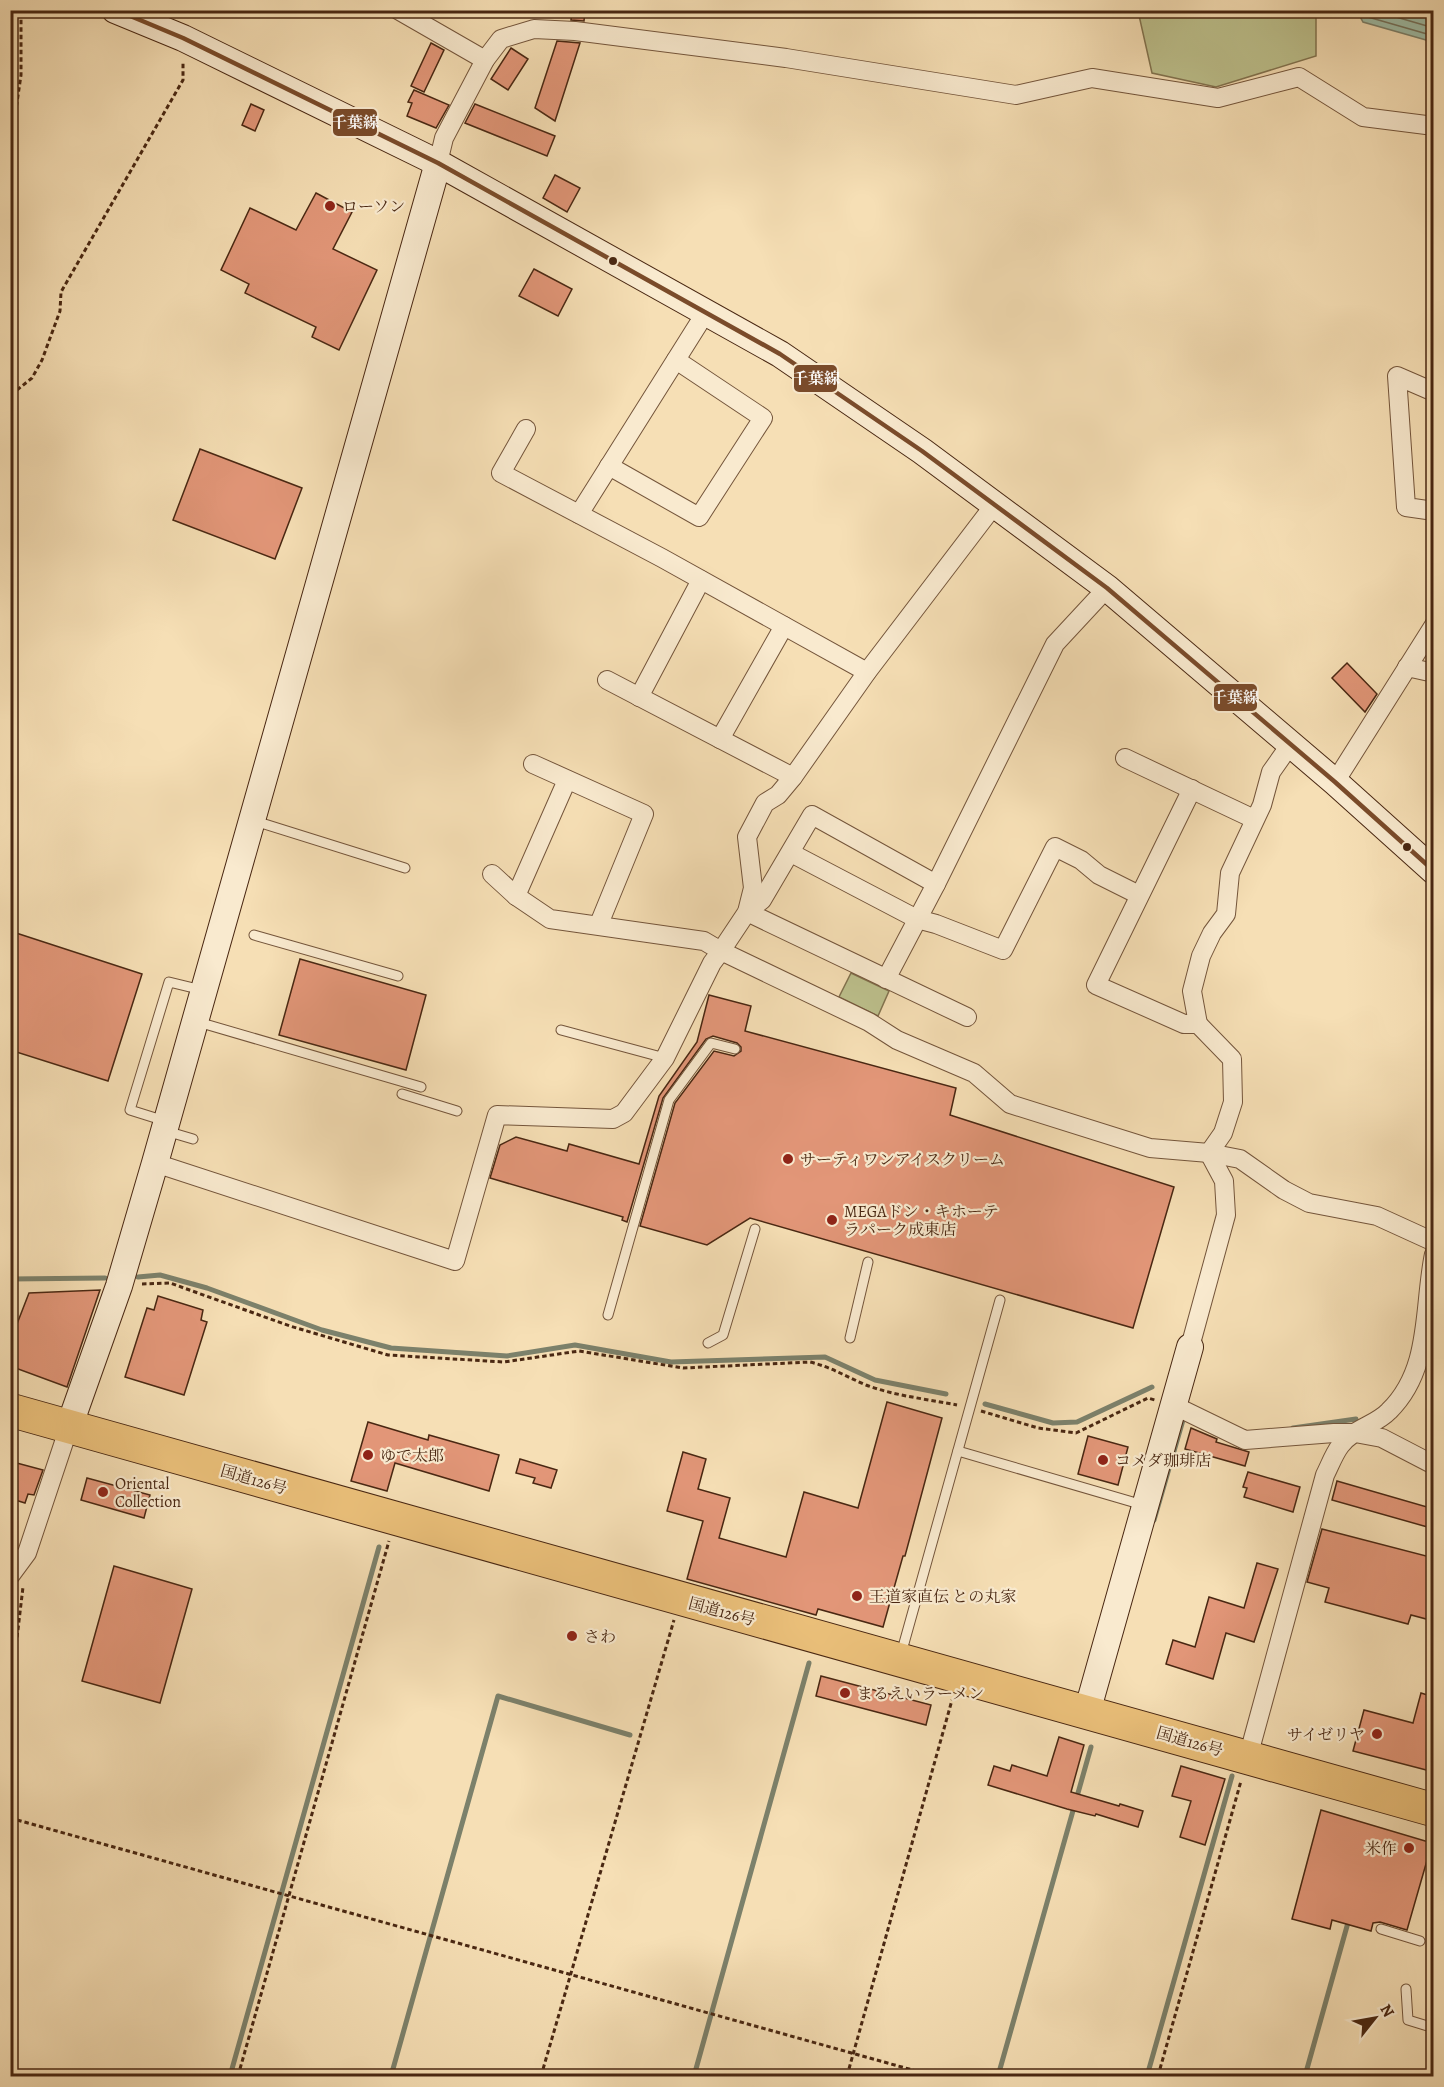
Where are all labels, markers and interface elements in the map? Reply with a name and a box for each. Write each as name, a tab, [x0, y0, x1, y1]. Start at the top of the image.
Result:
line badge: 千葉線	[332, 108, 378, 137]
text: 千葉線	[331, 112, 379, 134]
place label: ローソン	[342, 196, 405, 218]
marker: ローソン	[323, 199, 337, 213]
unlabelled marker	[607, 255, 619, 267]
line badge: 千葉線	[793, 364, 838, 393]
text: 千葉線	[792, 368, 840, 390]
line badge: 千葉線	[1213, 683, 1258, 712]
text: 千葉線	[1211, 687, 1259, 709]
unlabelled marker	[1401, 841, 1413, 853]
place label: サーティワンアイスクリーム	[800, 1149, 1005, 1171]
marker: サーティワンアイスクリーム	[781, 1152, 795, 1166]
place label: MEGAドン・キホーテ ラパーク成東店	[844, 1201, 999, 1241]
marker: MEGAドン・キホーテ ラパーク成東店	[825, 1213, 839, 1227]
place label: ゆで太郎	[380, 1445, 444, 1467]
marker: ゆで太郎	[361, 1448, 375, 1462]
place label: コメダ珈琲店	[1115, 1450, 1211, 1472]
marker: コメダ珈琲店	[1096, 1453, 1110, 1467]
street label: 国道126号	[218, 1460, 290, 1500]
place label: Oriental Collection	[115, 1473, 181, 1513]
marker: Oriental Collection	[96, 1485, 110, 1499]
place label: 王道家直伝 との丸家	[869, 1586, 1016, 1608]
marker: 王道家直伝 との丸家	[850, 1589, 864, 1603]
street label: 国道126号	[686, 1592, 758, 1631]
place label: さわ	[584, 1626, 616, 1648]
marker: さわ	[565, 1629, 579, 1643]
place label: まるえいラーメン	[857, 1683, 984, 1705]
marker: まるえいラーメン	[838, 1686, 852, 1700]
street label: 国道126号	[1154, 1722, 1226, 1762]
place label: サイゼリヤ	[1287, 1724, 1365, 1746]
marker: サイゼリヤ	[1370, 1727, 1384, 1741]
place label: 米作	[1365, 1838, 1397, 1860]
marker: 米作	[1402, 1841, 1416, 1855]
north arrow	[1345, 1988, 1405, 2048]
text: N	[1375, 2000, 1400, 2022]

